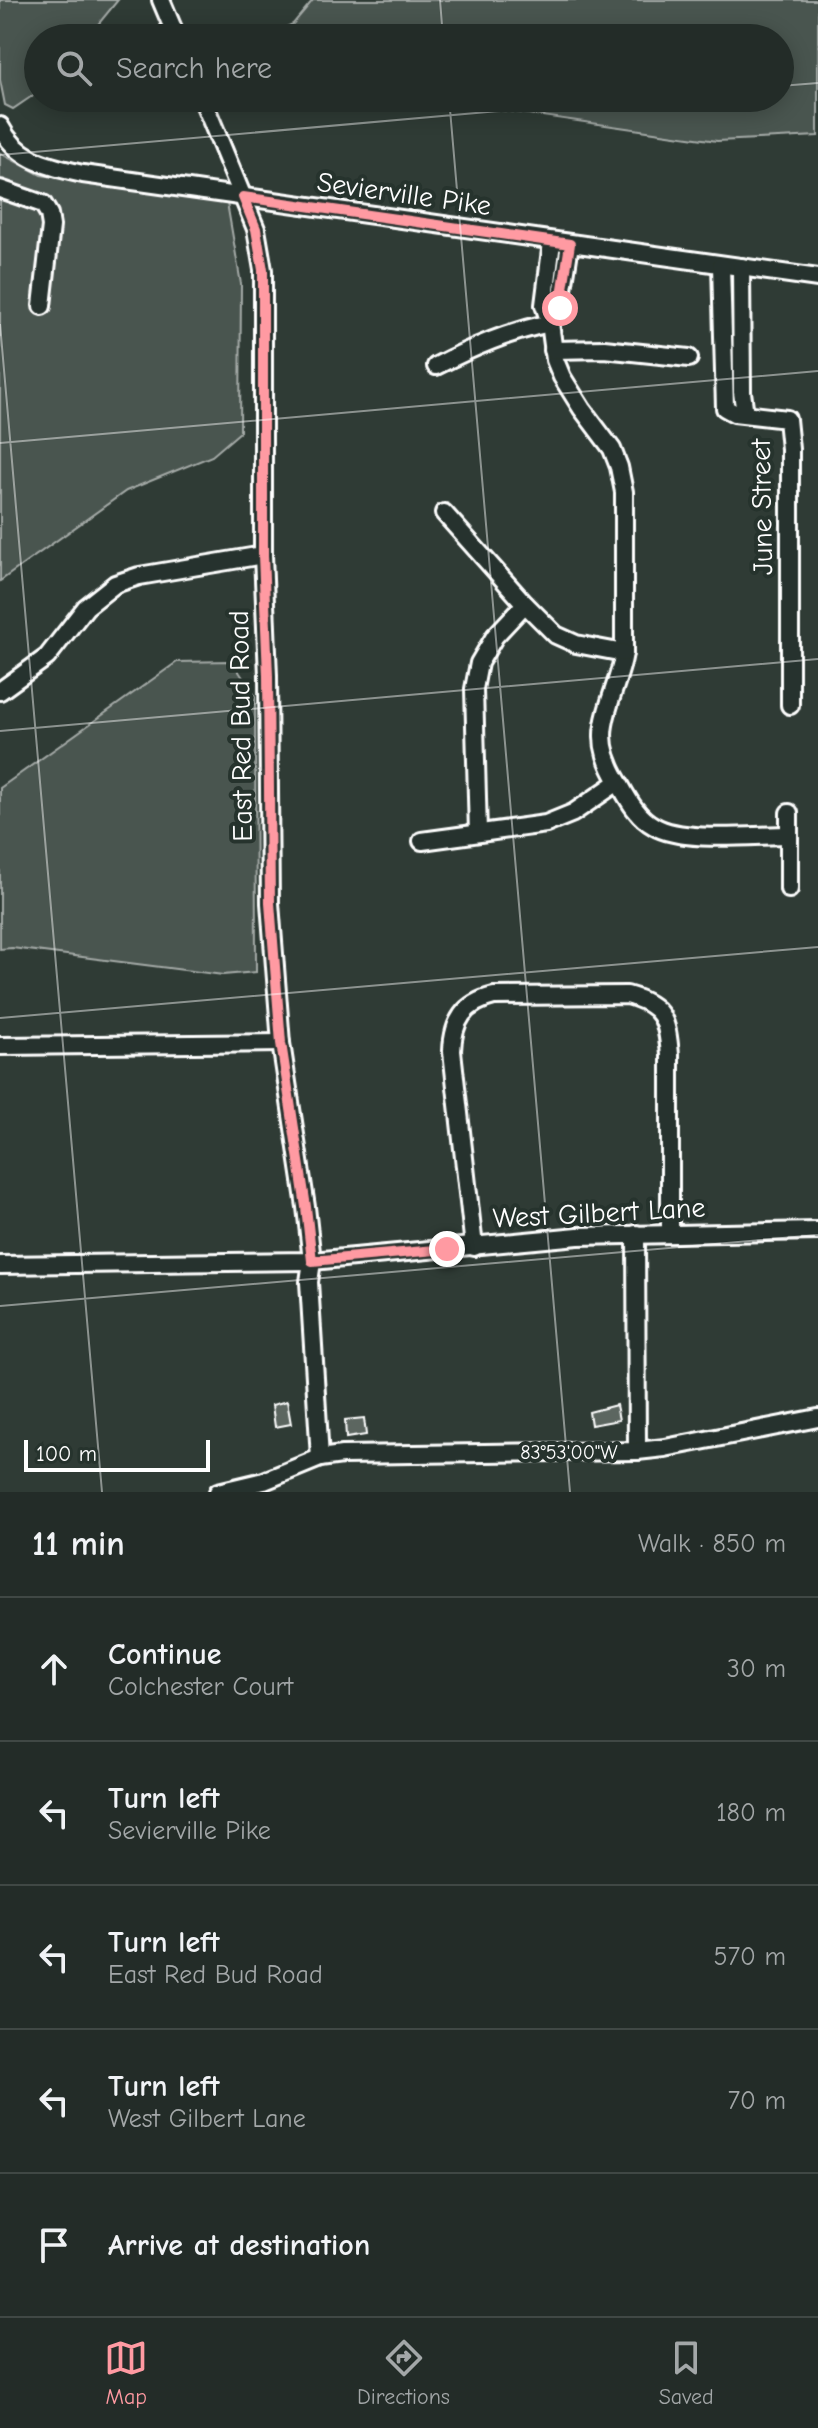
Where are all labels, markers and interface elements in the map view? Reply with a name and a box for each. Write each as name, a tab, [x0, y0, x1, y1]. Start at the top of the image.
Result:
search box	[24, 24, 794, 112]
icon: search	[52, 46, 96, 90]
text: Search here	[116, 51, 272, 86]
street label: Sevierville Pike	[315, 166, 493, 222]
route start	[542, 290, 578, 326]
street label: June Street	[745, 438, 779, 575]
street label: East Red Bud Road	[223, 610, 259, 842]
street label: West Gilbert Lane	[492, 1191, 706, 1235]
route end	[429, 1231, 465, 1267]
scale bar	[24, 1436, 210, 1472]
text: 100 m	[36, 1441, 97, 1467]
text: 83°53'00"W	[520, 1441, 618, 1464]
text: 11 min	[32, 1524, 125, 1564]
text: Walk · 850 m	[638, 1529, 786, 1559]
text: Continue	[108, 1637, 222, 1672]
icon: ahead	[32, 1647, 76, 1691]
text: 30 m	[727, 1654, 786, 1684]
text: Colchester Court	[108, 1672, 293, 1702]
text: Turn left	[108, 1781, 220, 1816]
icon: left	[32, 1791, 76, 1835]
text: 180 m	[716, 1798, 786, 1828]
text: Sevierville Pike	[108, 1816, 271, 1846]
text: Turn left	[108, 1925, 220, 1960]
icon: left	[32, 1935, 76, 1979]
text: 570 m	[714, 1942, 786, 1972]
text: East Red Bud Road	[108, 1960, 323, 1990]
text: Turn left	[108, 2069, 220, 2104]
icon: left	[32, 2079, 76, 2123]
text: 70 m	[728, 2086, 786, 2116]
text: West Gilbert Lane	[108, 2104, 306, 2134]
icon: arrive	[32, 2223, 76, 2267]
text: Arrive at destination	[108, 2228, 370, 2263]
tab: Map	[104, 2336, 148, 2410]
tab: Directions	[357, 2336, 450, 2410]
tab: Saved	[659, 2336, 714, 2410]

